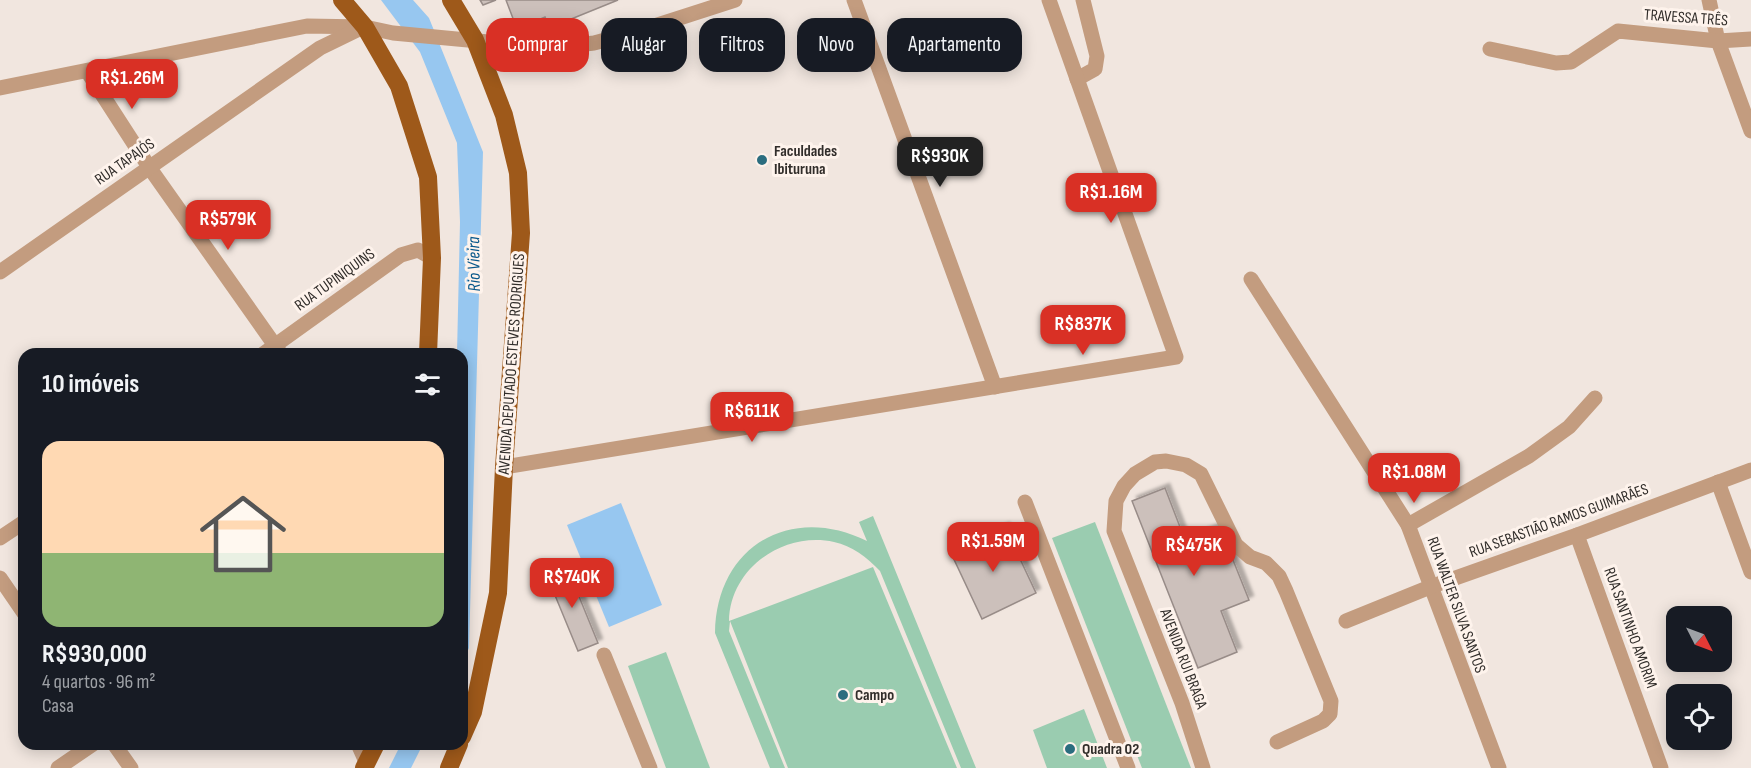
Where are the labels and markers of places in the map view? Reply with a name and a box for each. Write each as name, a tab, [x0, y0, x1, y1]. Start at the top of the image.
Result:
pin: R$1.26M	[77, 59, 187, 110]
pin: R$930K	[891, 137, 989, 188]
place label: Faculdades Ibituruna	[774, 142, 837, 179]
marker: Faculdades Ibituruna	[755, 153, 769, 167]
pin: R$1.16M	[1056, 173, 1166, 224]
pin: R$579K	[179, 200, 277, 251]
pin: R$837K	[1034, 305, 1132, 356]
pin: R$611K	[703, 392, 801, 443]
pin: R$1.08M	[1359, 453, 1469, 504]
pin: R$1.59M	[938, 522, 1048, 573]
pin: R$475K	[1145, 526, 1243, 577]
pin: R$740K	[523, 558, 621, 609]
place label: Campo	[855, 686, 894, 705]
marker: Campo	[836, 688, 850, 702]
place label: Quadra 02	[1082, 740, 1139, 759]
marker: Quadra 02	[1063, 742, 1077, 756]

